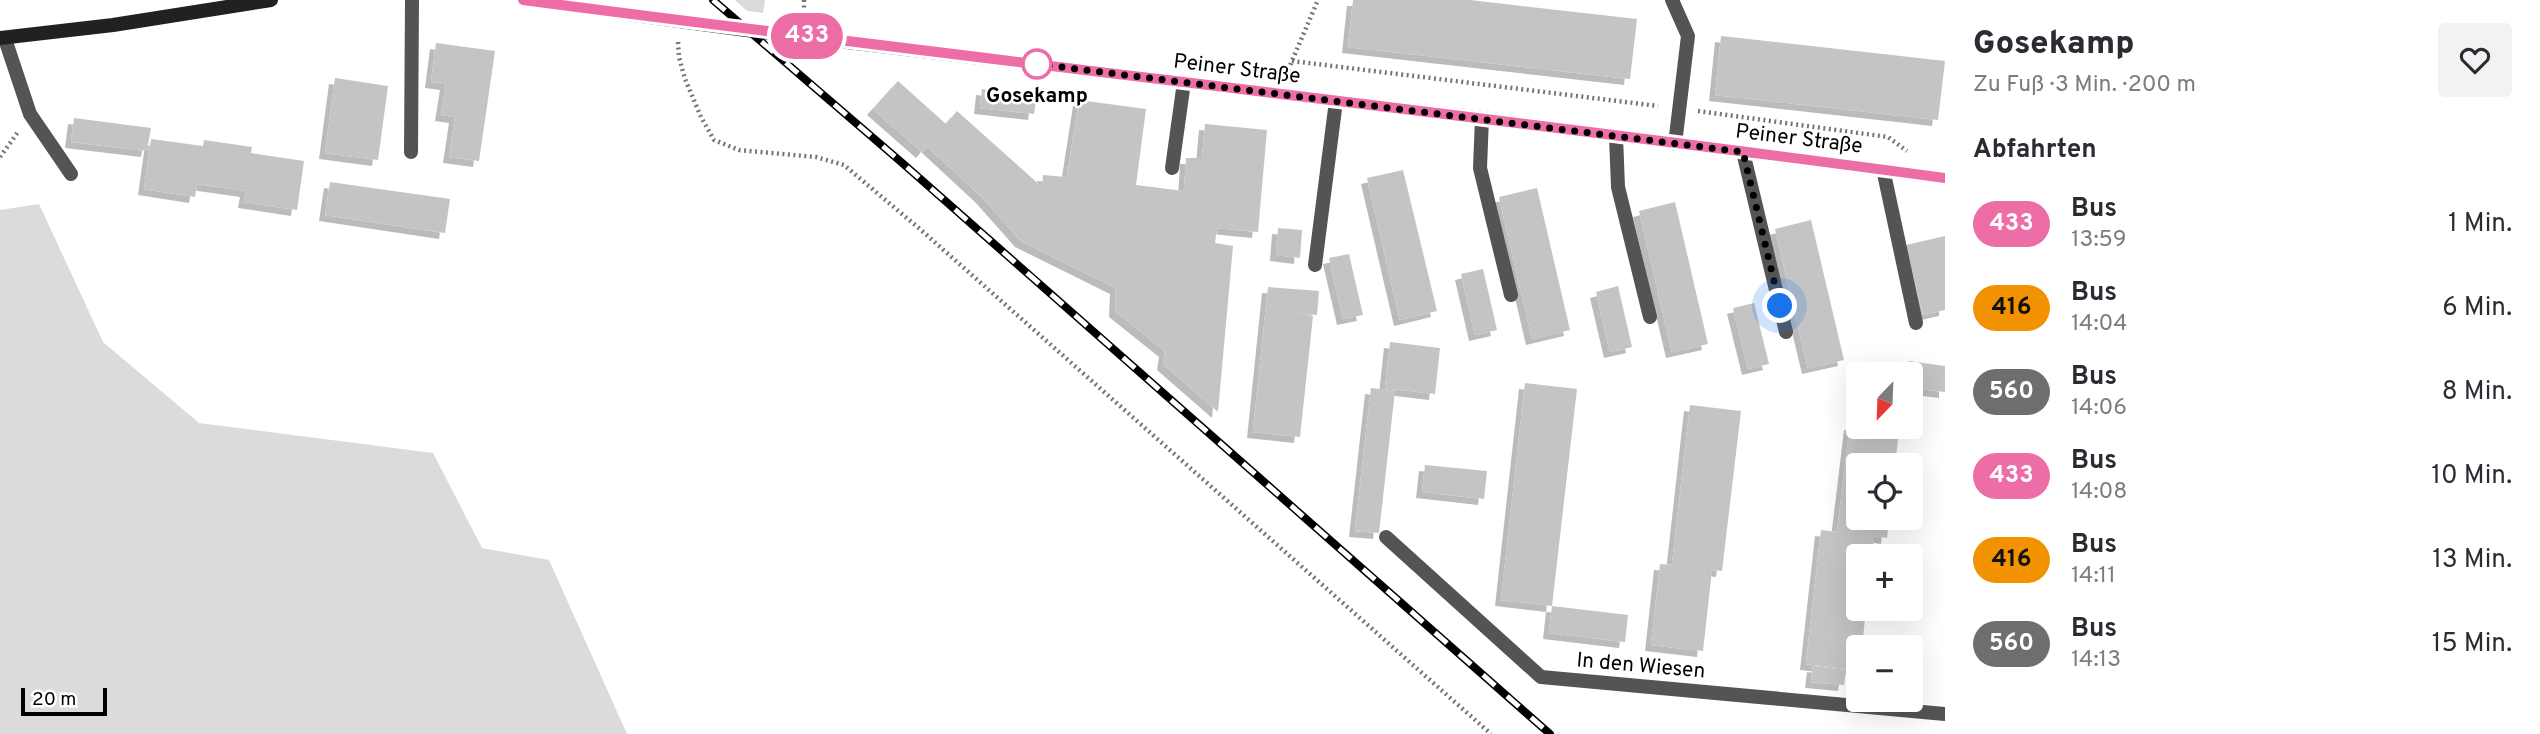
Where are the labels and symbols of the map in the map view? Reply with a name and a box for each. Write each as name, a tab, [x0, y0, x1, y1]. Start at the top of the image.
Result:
line badge: 433	[767, 13, 847, 59]
street label: Peiner Straße	[1172, 48, 1302, 91]
marker: Gosekamp	[1022, 49, 1052, 79]
place label: Gosekamp	[986, 83, 1088, 110]
street label: Peiner Straße	[1734, 118, 1864, 161]
your location	[1762, 288, 1797, 323]
north arrow	[1846, 362, 1923, 439]
street label: In den Wiesen	[1575, 647, 1706, 686]
scale bar	[21, 685, 107, 717]

